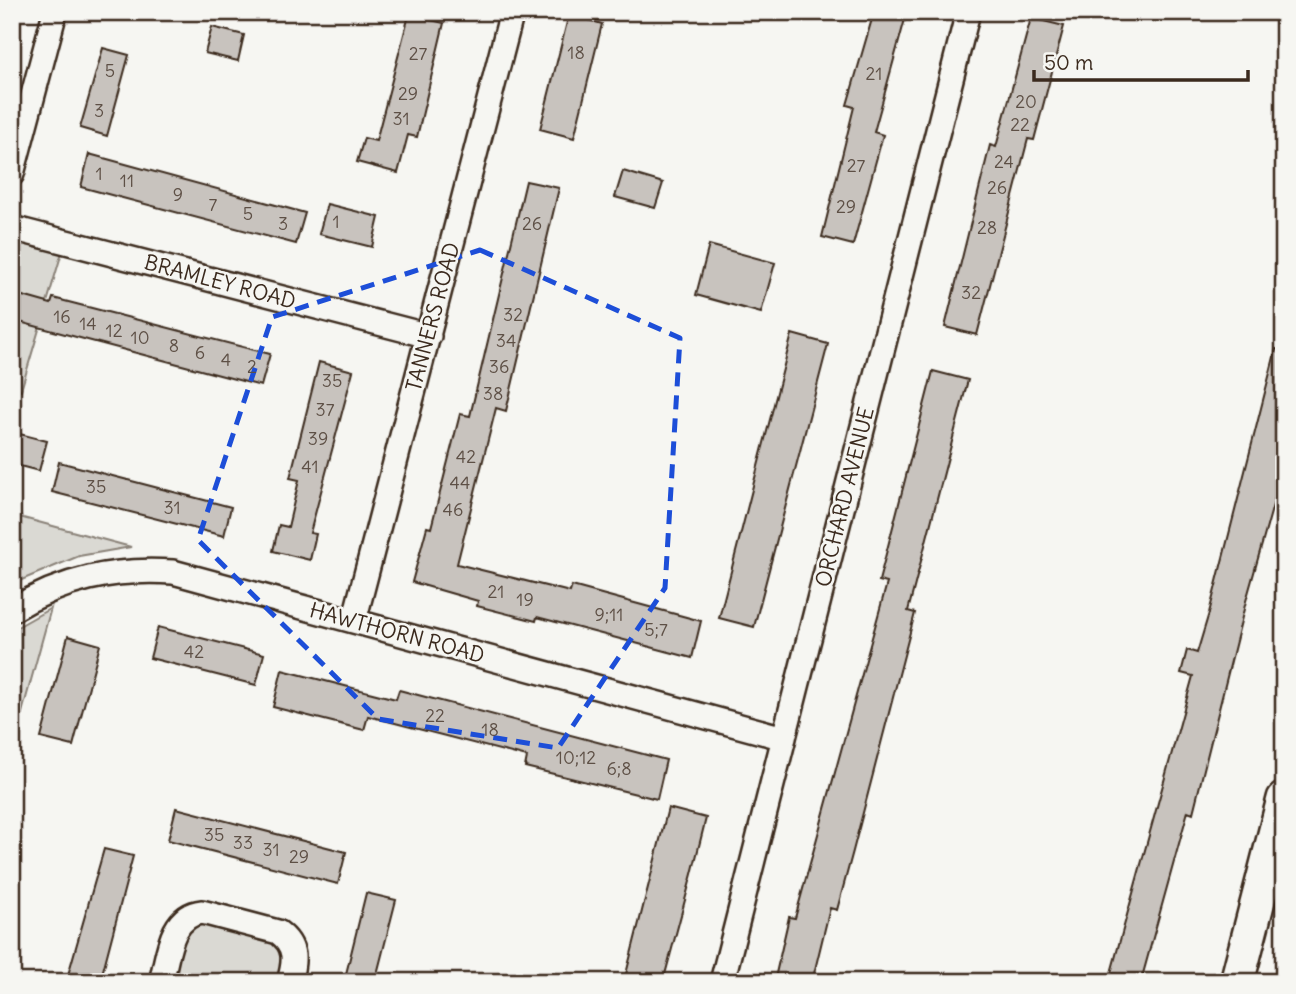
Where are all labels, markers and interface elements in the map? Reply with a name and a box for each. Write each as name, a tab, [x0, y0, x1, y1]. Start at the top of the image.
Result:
scale bar	[1034, 38, 1247, 82]
house number: 18	[567, 41, 585, 64]
house number: 27	[409, 42, 428, 65]
text: 50 m	[1044, 49, 1093, 76]
house number: 5	[105, 59, 115, 82]
house number: 21	[865, 62, 883, 85]
house number: 29	[398, 82, 418, 105]
house number: 20	[1015, 90, 1037, 113]
house number: 3	[94, 99, 104, 122]
house number: 31	[392, 107, 410, 130]
house number: 22	[1010, 113, 1030, 136]
house number: 24	[994, 150, 1014, 173]
house number: 27	[847, 154, 866, 177]
house number: 1	[95, 162, 103, 185]
house number: 11	[120, 169, 134, 192]
house number: 26	[987, 176, 1007, 199]
house number: 9	[173, 183, 183, 206]
house number: 7	[209, 193, 218, 216]
house number: 29	[836, 195, 856, 218]
house number: 5	[243, 202, 253, 225]
house number: 1	[332, 210, 340, 233]
house number: 3	[278, 212, 288, 235]
house number: 26	[522, 212, 542, 235]
house number: 28	[977, 216, 997, 239]
street label: TANNERS ROAD	[400, 240, 465, 394]
street label: BRAMLEY ROAD	[141, 248, 299, 315]
house number: 32	[961, 281, 981, 304]
house number: 32	[503, 303, 523, 326]
house number: 16	[53, 305, 71, 328]
house number: 14	[79, 312, 97, 335]
house number: 12	[105, 319, 123, 342]
house number: 10	[131, 326, 150, 349]
house number: 34	[496, 329, 516, 352]
house number: 8	[169, 334, 179, 357]
house number: 6	[195, 341, 205, 364]
house number: 4	[221, 348, 231, 371]
house number: 2	[247, 355, 257, 378]
house number: 36	[489, 355, 509, 378]
house number: 35	[322, 369, 342, 392]
house number: 38	[483, 382, 503, 405]
house number: 37	[315, 398, 335, 421]
street label: ORCHARD AVENUE	[809, 404, 880, 590]
house number: 39	[308, 427, 328, 450]
house number: 42	[456, 445, 476, 468]
house number: 41	[301, 455, 319, 478]
house number: 44	[450, 471, 470, 494]
house number: 35	[86, 475, 106, 498]
house number: 31	[163, 496, 181, 519]
house number: 46	[443, 498, 463, 521]
house number: 21	[487, 580, 505, 603]
house number: 19	[516, 588, 534, 611]
street label: HAWTHORN ROAD	[307, 596, 488, 669]
house number: 9;11	[595, 603, 624, 626]
house number: 5;7	[644, 618, 668, 641]
house number: 42	[184, 640, 204, 663]
house number: 22	[425, 704, 445, 727]
house number: 18	[481, 718, 499, 741]
house number: 10;12	[556, 746, 596, 769]
house number: 6;8	[606, 757, 632, 780]
house number: 35	[204, 823, 224, 846]
house number: 33	[233, 831, 253, 854]
house number: 31	[262, 838, 280, 861]
house number: 29	[289, 845, 309, 868]

